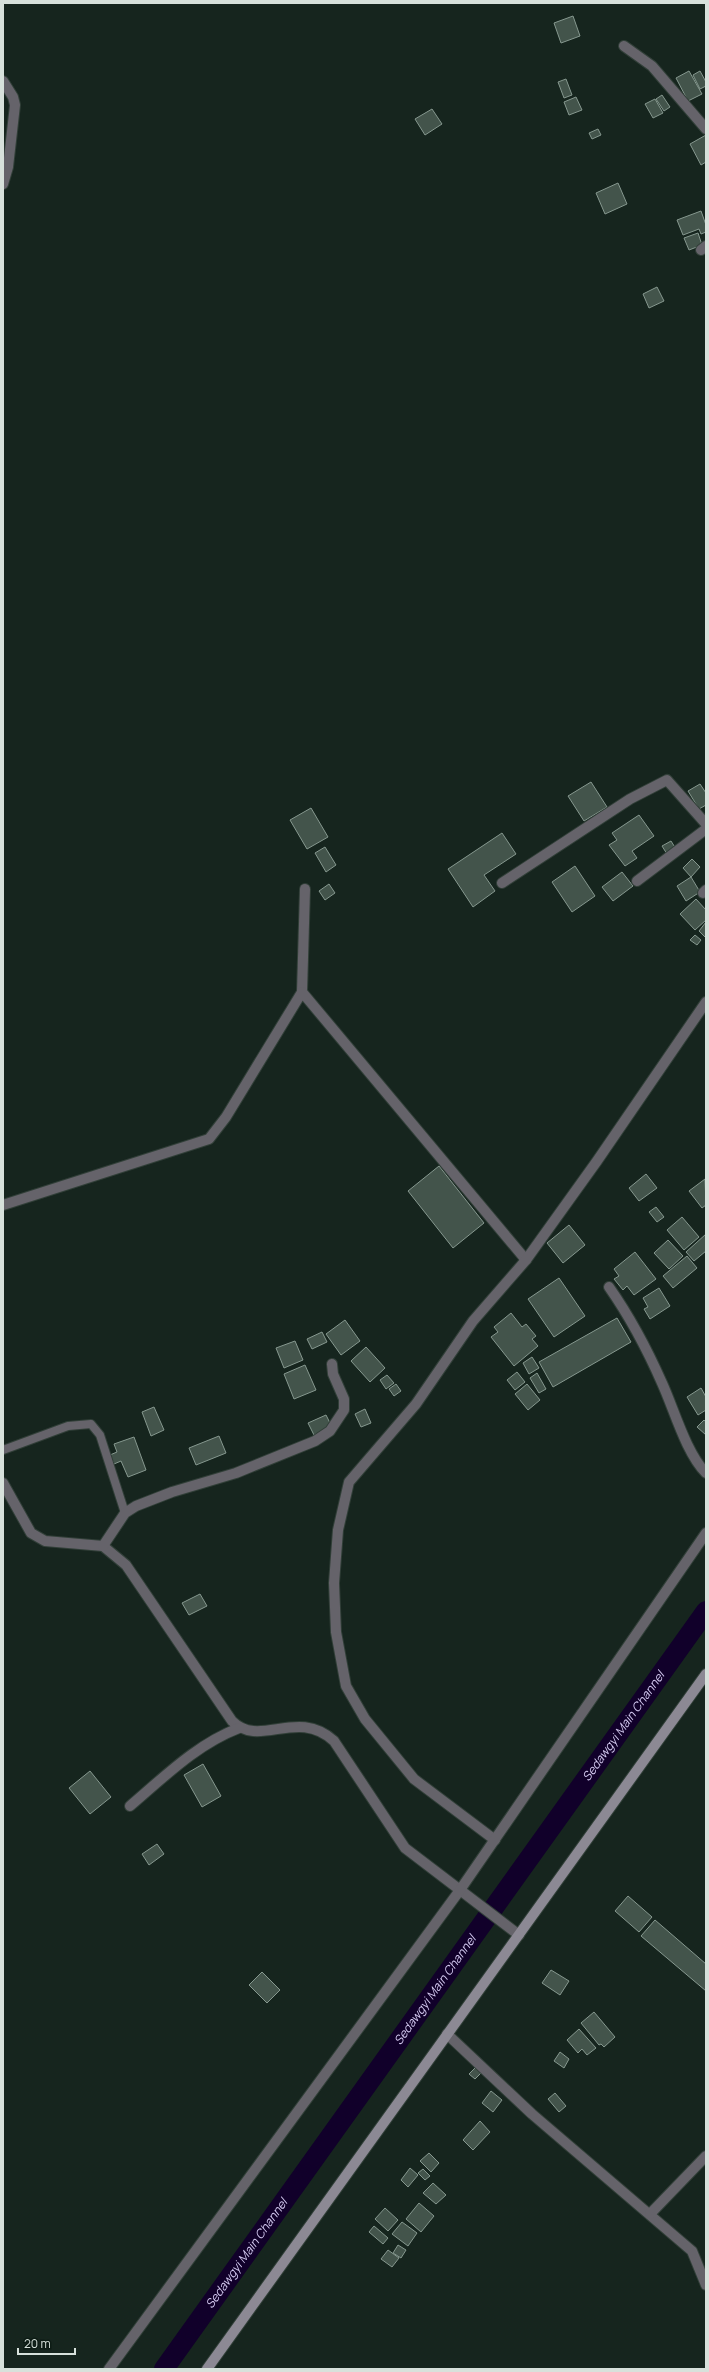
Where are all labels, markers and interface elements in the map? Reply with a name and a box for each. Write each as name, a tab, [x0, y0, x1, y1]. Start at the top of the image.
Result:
water label: Sedawgyi Main Channel	[578, 1666, 669, 1784]
water label: Sedawgyi Main Channel	[390, 1930, 481, 2048]
water label: Sedawgyi Main Channel	[201, 2193, 293, 2312]
scale bar	[18, 2330, 75, 2356]
text: 20 m	[24, 2335, 51, 2352]

